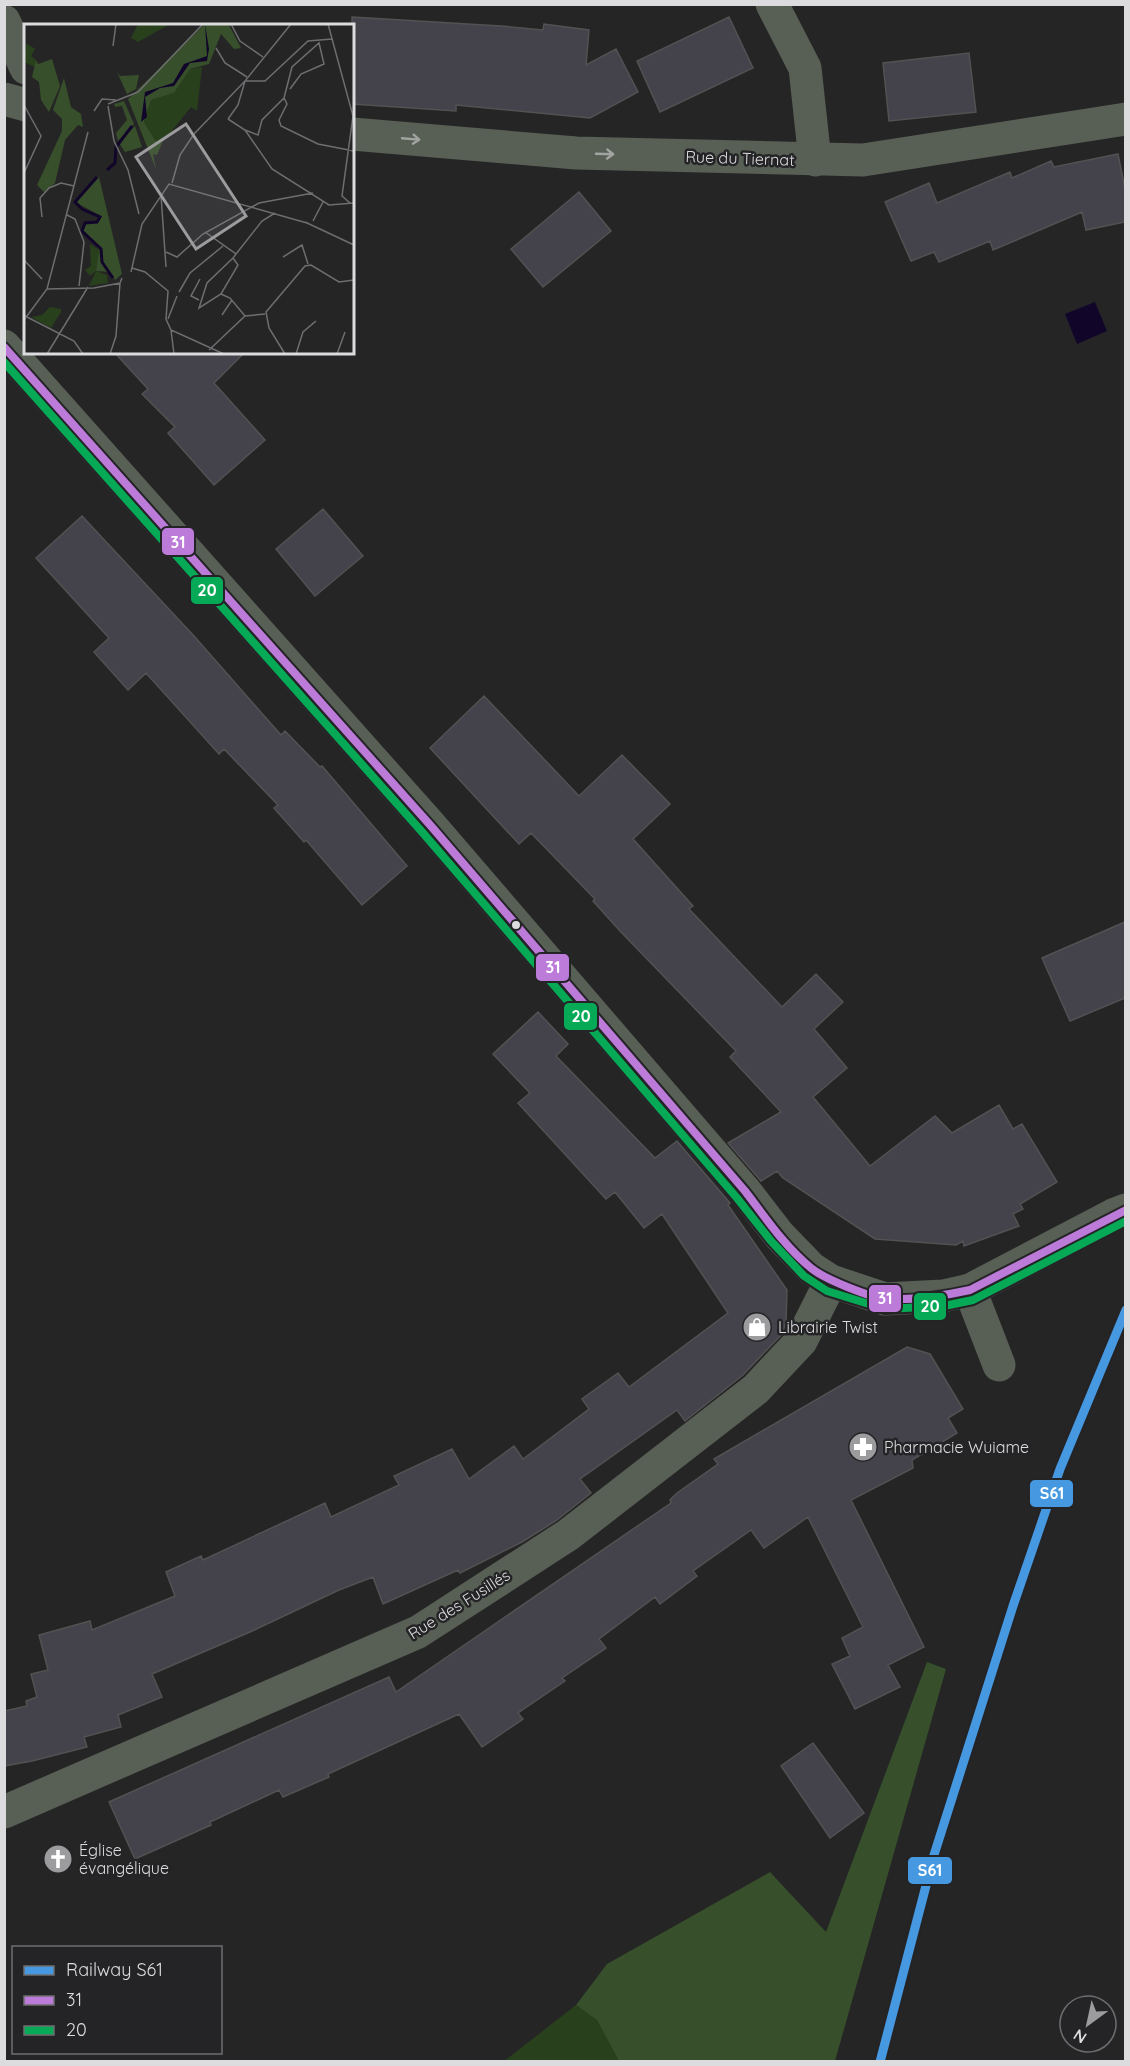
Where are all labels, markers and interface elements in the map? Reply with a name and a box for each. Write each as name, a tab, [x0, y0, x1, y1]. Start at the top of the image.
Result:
inset map	[24, 24, 354, 354]
one-way arrow	[400, 134, 420, 145]
street label: Rue du Tiernat	[685, 146, 795, 170]
one-way arrow	[595, 148, 615, 160]
line badge: 31	[161, 527, 195, 556]
text: 31	[171, 532, 185, 552]
line badge: 20	[190, 576, 224, 605]
text: 20	[198, 580, 217, 600]
unlabelled marker	[510, 919, 522, 931]
line badge: 31	[535, 953, 570, 982]
text: 31	[546, 957, 560, 977]
line badge: 20	[563, 1002, 598, 1031]
text: 20	[572, 1006, 591, 1026]
line badge: 31	[868, 1284, 902, 1313]
text: 31	[878, 1288, 892, 1308]
line badge: 20	[913, 1292, 947, 1321]
text: 20	[921, 1296, 940, 1316]
shop icon: Librairie Twist	[741, 1311, 773, 1343]
place label: Librairie Twist	[778, 1317, 878, 1337]
pharmacy icon: Pharmacie Wuiame	[847, 1431, 879, 1463]
place label: Pharmacie Wuiame	[884, 1437, 1029, 1457]
line badge: S61	[1029, 1479, 1074, 1508]
text: S61	[1040, 1483, 1064, 1503]
street label: Rue des Fusillés	[404, 1565, 514, 1643]
place label: Église évangélique	[79, 1840, 169, 1878]
church icon: Église évangélique	[42, 1843, 74, 1875]
line badge: S61	[907, 1856, 953, 1885]
text: S61	[918, 1860, 942, 1880]
legend	[12, 1946, 222, 2054]
text: Railway S61	[66, 1958, 163, 1981]
text: 31	[66, 1988, 82, 2011]
north arrow	[1058, 1994, 1118, 2054]
text: 20	[66, 2018, 87, 2041]
text: N	[1069, 2025, 1090, 2048]

